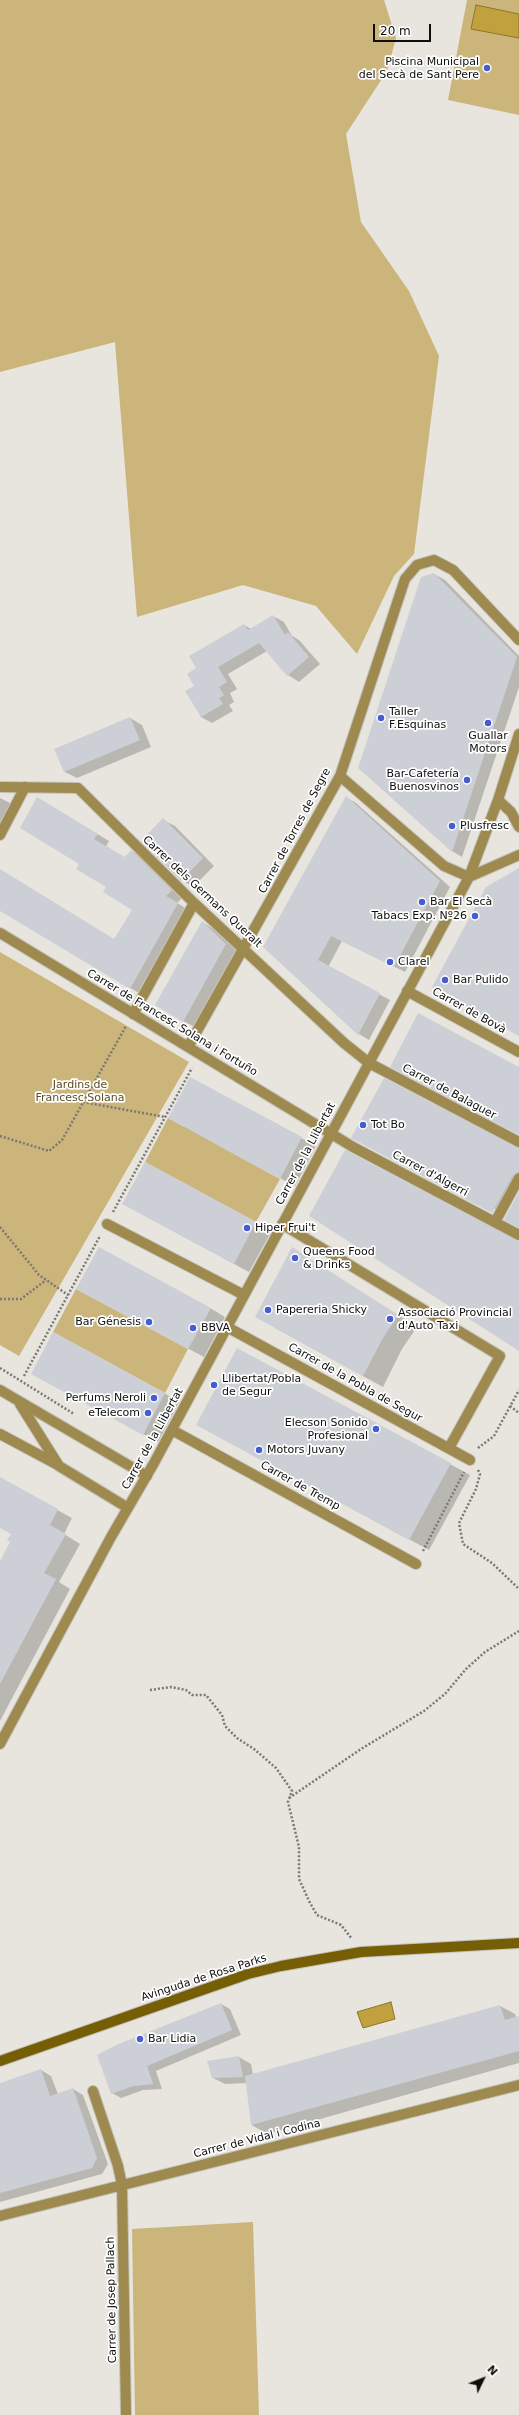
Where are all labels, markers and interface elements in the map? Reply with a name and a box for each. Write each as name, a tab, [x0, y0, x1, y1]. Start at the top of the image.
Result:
scale bar	[375, 16, 433, 42]
text: 20 m	[380, 24, 411, 38]
place label: Piscina Municipal del Secà de Sant Pere	[359, 55, 479, 81]
marker: Piscina Municipal del Secà de Sant Pere	[482, 63, 492, 73]
place label: Taller F.Esquinas	[389, 705, 446, 731]
marker: Taller F.Esquinas	[376, 713, 386, 723]
marker: Guallar Motors	[483, 718, 493, 728]
place label: Guallar Motors	[468, 729, 508, 755]
street label: Carrer de Torres de Segre	[256, 766, 334, 896]
place label: Bar-Cafetería Buenosvinos	[386, 767, 459, 793]
marker: Bar-Cafetería Buenosvinos	[462, 775, 472, 785]
place label: Plusfresc	[460, 819, 509, 833]
marker: Plusfresc	[447, 821, 457, 831]
street label: Carrer dels Germans Queralt	[140, 833, 264, 951]
place label: Bar El Secà	[430, 895, 492, 909]
marker: Bar El Secà	[417, 897, 427, 907]
place label: Tabacs Exp. Nº26	[372, 909, 467, 923]
marker: Tabacs Exp. Nº26	[470, 911, 480, 921]
place label: Clarel	[398, 955, 430, 969]
marker: Clarel	[385, 957, 395, 967]
street label: Carrer de Francesc Solana i Fortuño	[84, 967, 260, 1079]
place label: Bar Pulido	[453, 973, 509, 987]
marker: Bar Pulido	[440, 975, 450, 985]
street label: Carrer de Bovà	[430, 985, 508, 1037]
street label: Carrer de Balaguer	[400, 1062, 498, 1122]
park label: Jardins de Francesc Solana	[35, 1078, 125, 1104]
street label: Carrer de la Llibertat	[273, 1100, 339, 1208]
place label: Tot Bo	[371, 1118, 405, 1132]
marker: Tot Bo	[358, 1120, 368, 1130]
street label: Carrer d'Algerri	[390, 1148, 470, 1200]
place label: Hiper Frui't	[255, 1221, 316, 1235]
marker: Hiper Frui't	[242, 1223, 252, 1233]
place label: Queens Food & Drinks	[303, 1245, 375, 1271]
marker: Queens Food & Drinks	[290, 1253, 300, 1263]
place label: Papereria Shicky	[276, 1303, 367, 1317]
marker: Papereria Shicky	[263, 1305, 273, 1315]
place label: Associació Provincial d'Auto Taxi	[398, 1306, 512, 1332]
marker: Associació Provincial d'Auto Taxi	[385, 1314, 395, 1324]
place label: Bar Génesis	[75, 1315, 141, 1329]
marker: Bar Génesis	[144, 1317, 154, 1327]
place label: BBVA	[201, 1321, 230, 1335]
marker: BBVA	[188, 1323, 198, 1333]
street label: Carrer de la Pobla de Segur	[286, 1341, 424, 1425]
place label: Llibertat/Pobla de Segur	[222, 1372, 301, 1398]
marker: Llibertat/Pobla de Segur	[209, 1380, 219, 1390]
street label: Carrer de la Llibertat	[120, 1386, 186, 1492]
place label: Perfums Neroli	[66, 1391, 146, 1405]
marker: Perfums Neroli	[149, 1393, 159, 1403]
place label: eTelecom	[88, 1406, 140, 1420]
marker: eTelecom	[143, 1408, 153, 1418]
place label: Elecson Sonido Profesional	[285, 1416, 368, 1442]
marker: Elecson Sonido Profesional	[371, 1424, 381, 1434]
place label: Motors Juvany	[267, 1443, 345, 1457]
marker: Motors Juvany	[254, 1445, 264, 1455]
street label: Carrer de Tremp	[258, 1459, 342, 1513]
street label: Avinguda de Rosa Parks	[140, 1951, 268, 2005]
place label: Bar Lidia	[148, 2032, 196, 2046]
marker: Bar Lidia	[135, 2034, 145, 2044]
street label: Carrer de Vidal i Codina	[192, 2117, 322, 2161]
street label: Carrer de Josep Pallach	[104, 2237, 120, 2363]
north arrow	[463, 2359, 503, 2399]
text: N	[484, 2363, 500, 2378]

